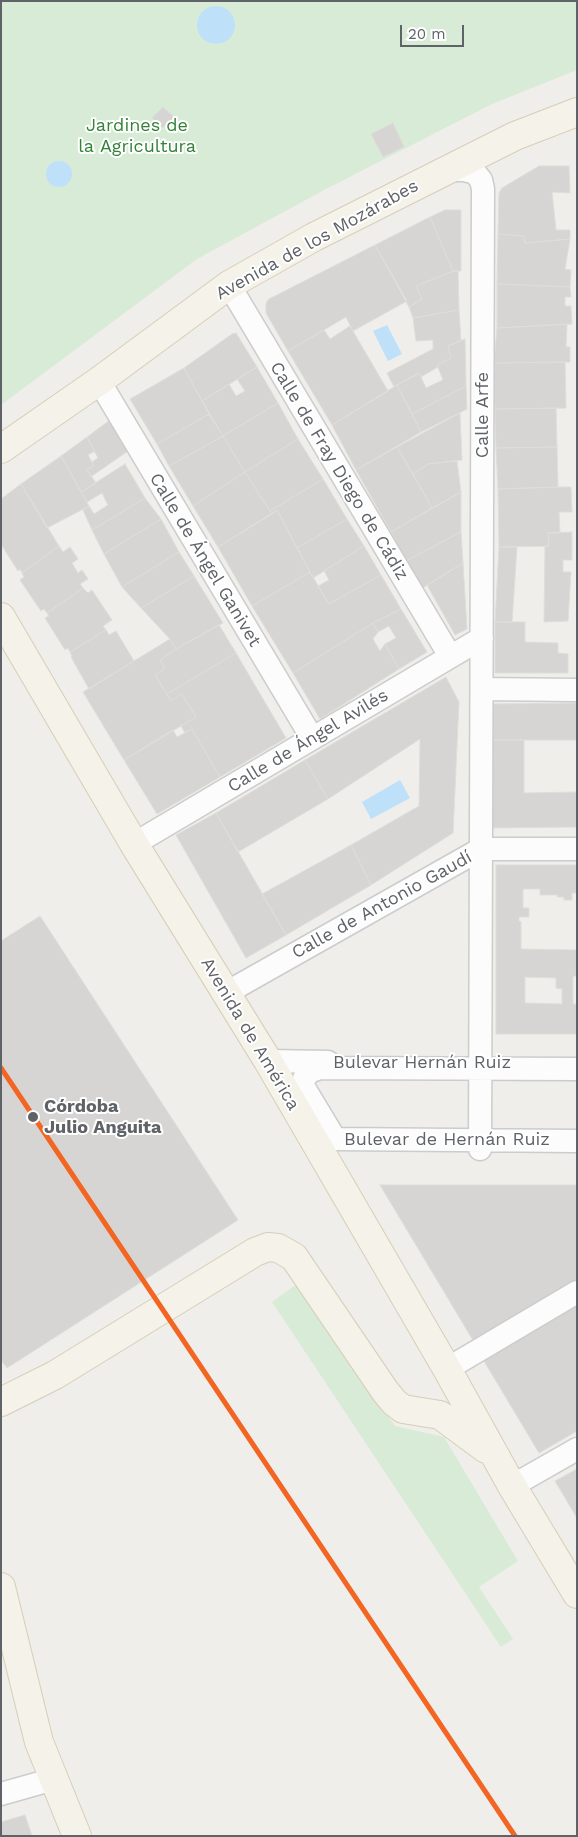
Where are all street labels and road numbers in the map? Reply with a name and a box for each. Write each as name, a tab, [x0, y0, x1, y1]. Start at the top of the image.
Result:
street label: Avenida de los Mozárabes	[212, 175, 422, 305]
street label: Calle de Fray Diego de Cádiz	[265, 358, 413, 584]
street label: Calle Arfe	[472, 372, 494, 458]
street label: Calle de Ángel Ganivet	[145, 469, 265, 651]
street label: Calle de Ángel Avilés	[224, 685, 392, 797]
street label: Calle de Antonio Gaudí	[288, 846, 476, 964]
street label: Avenida de América	[196, 954, 304, 1114]
street label: Bulevar Hernán Ruiz	[333, 1052, 511, 1074]
street label: Bulevar de Hernán Ruiz	[344, 1129, 550, 1151]

